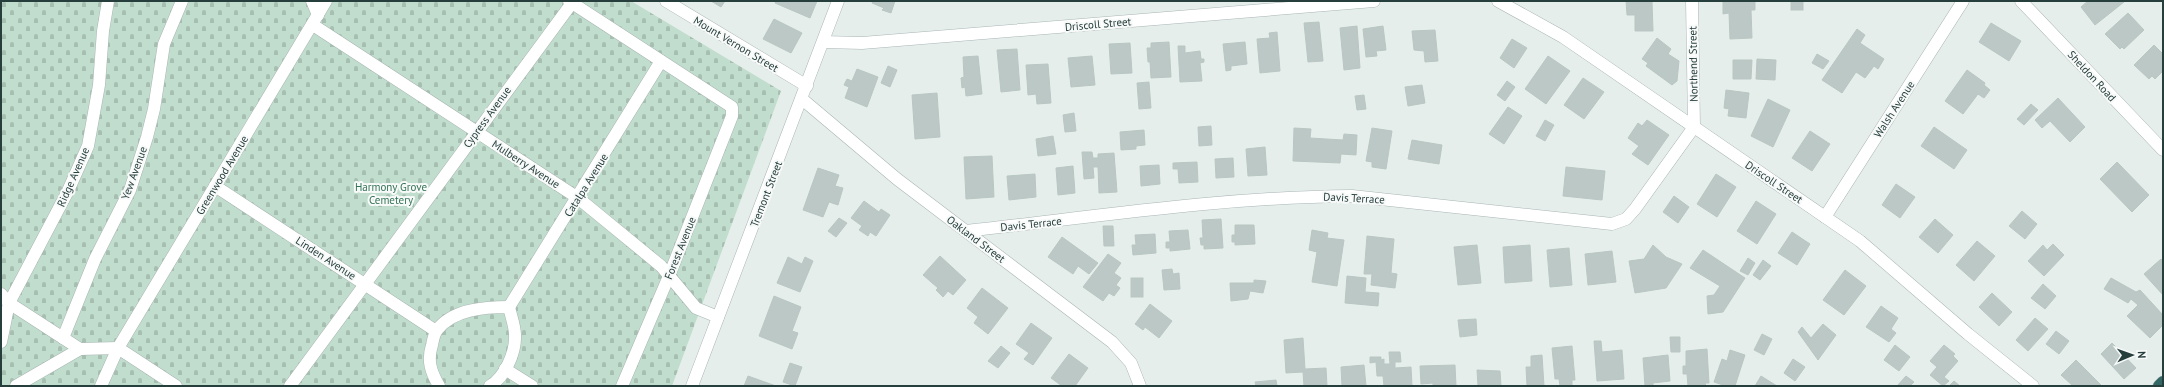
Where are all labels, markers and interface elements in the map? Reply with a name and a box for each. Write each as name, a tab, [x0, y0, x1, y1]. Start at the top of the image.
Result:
street label: Mount Vernon Street	[691, 13, 781, 75]
street label: Driscoll Street	[1064, 14, 1132, 34]
street label: Northend Street	[1685, 26, 1701, 102]
street label: Sheldon Road	[2065, 48, 2119, 104]
street label: Walsh Avenue	[1870, 78, 1918, 140]
street label: Cypress Avenue	[460, 83, 514, 150]
street label: Greenwood Avenue	[193, 132, 251, 217]
street label: Mulberry Avenue	[489, 137, 563, 191]
street label: Yew Avenue	[118, 144, 150, 201]
street label: Ridge Avenue	[54, 145, 93, 209]
street label: Catalpa Avenue	[561, 150, 611, 219]
street label: Driscoll Street	[1742, 158, 1806, 207]
street label: Tremont Street	[747, 159, 785, 229]
park label: Harmony Grove Cemetery	[355, 180, 427, 207]
street label: Davis Terrace	[1323, 189, 1386, 207]
street label: Oakland Street	[944, 212, 1008, 266]
street label: Forest Avenue	[661, 214, 699, 281]
street label: Davis Terrace	[1000, 214, 1063, 234]
street label: Linden Avenue	[293, 233, 359, 283]
north arrow	[2112, 335, 2152, 375]
text: N	[2135, 351, 2149, 359]

